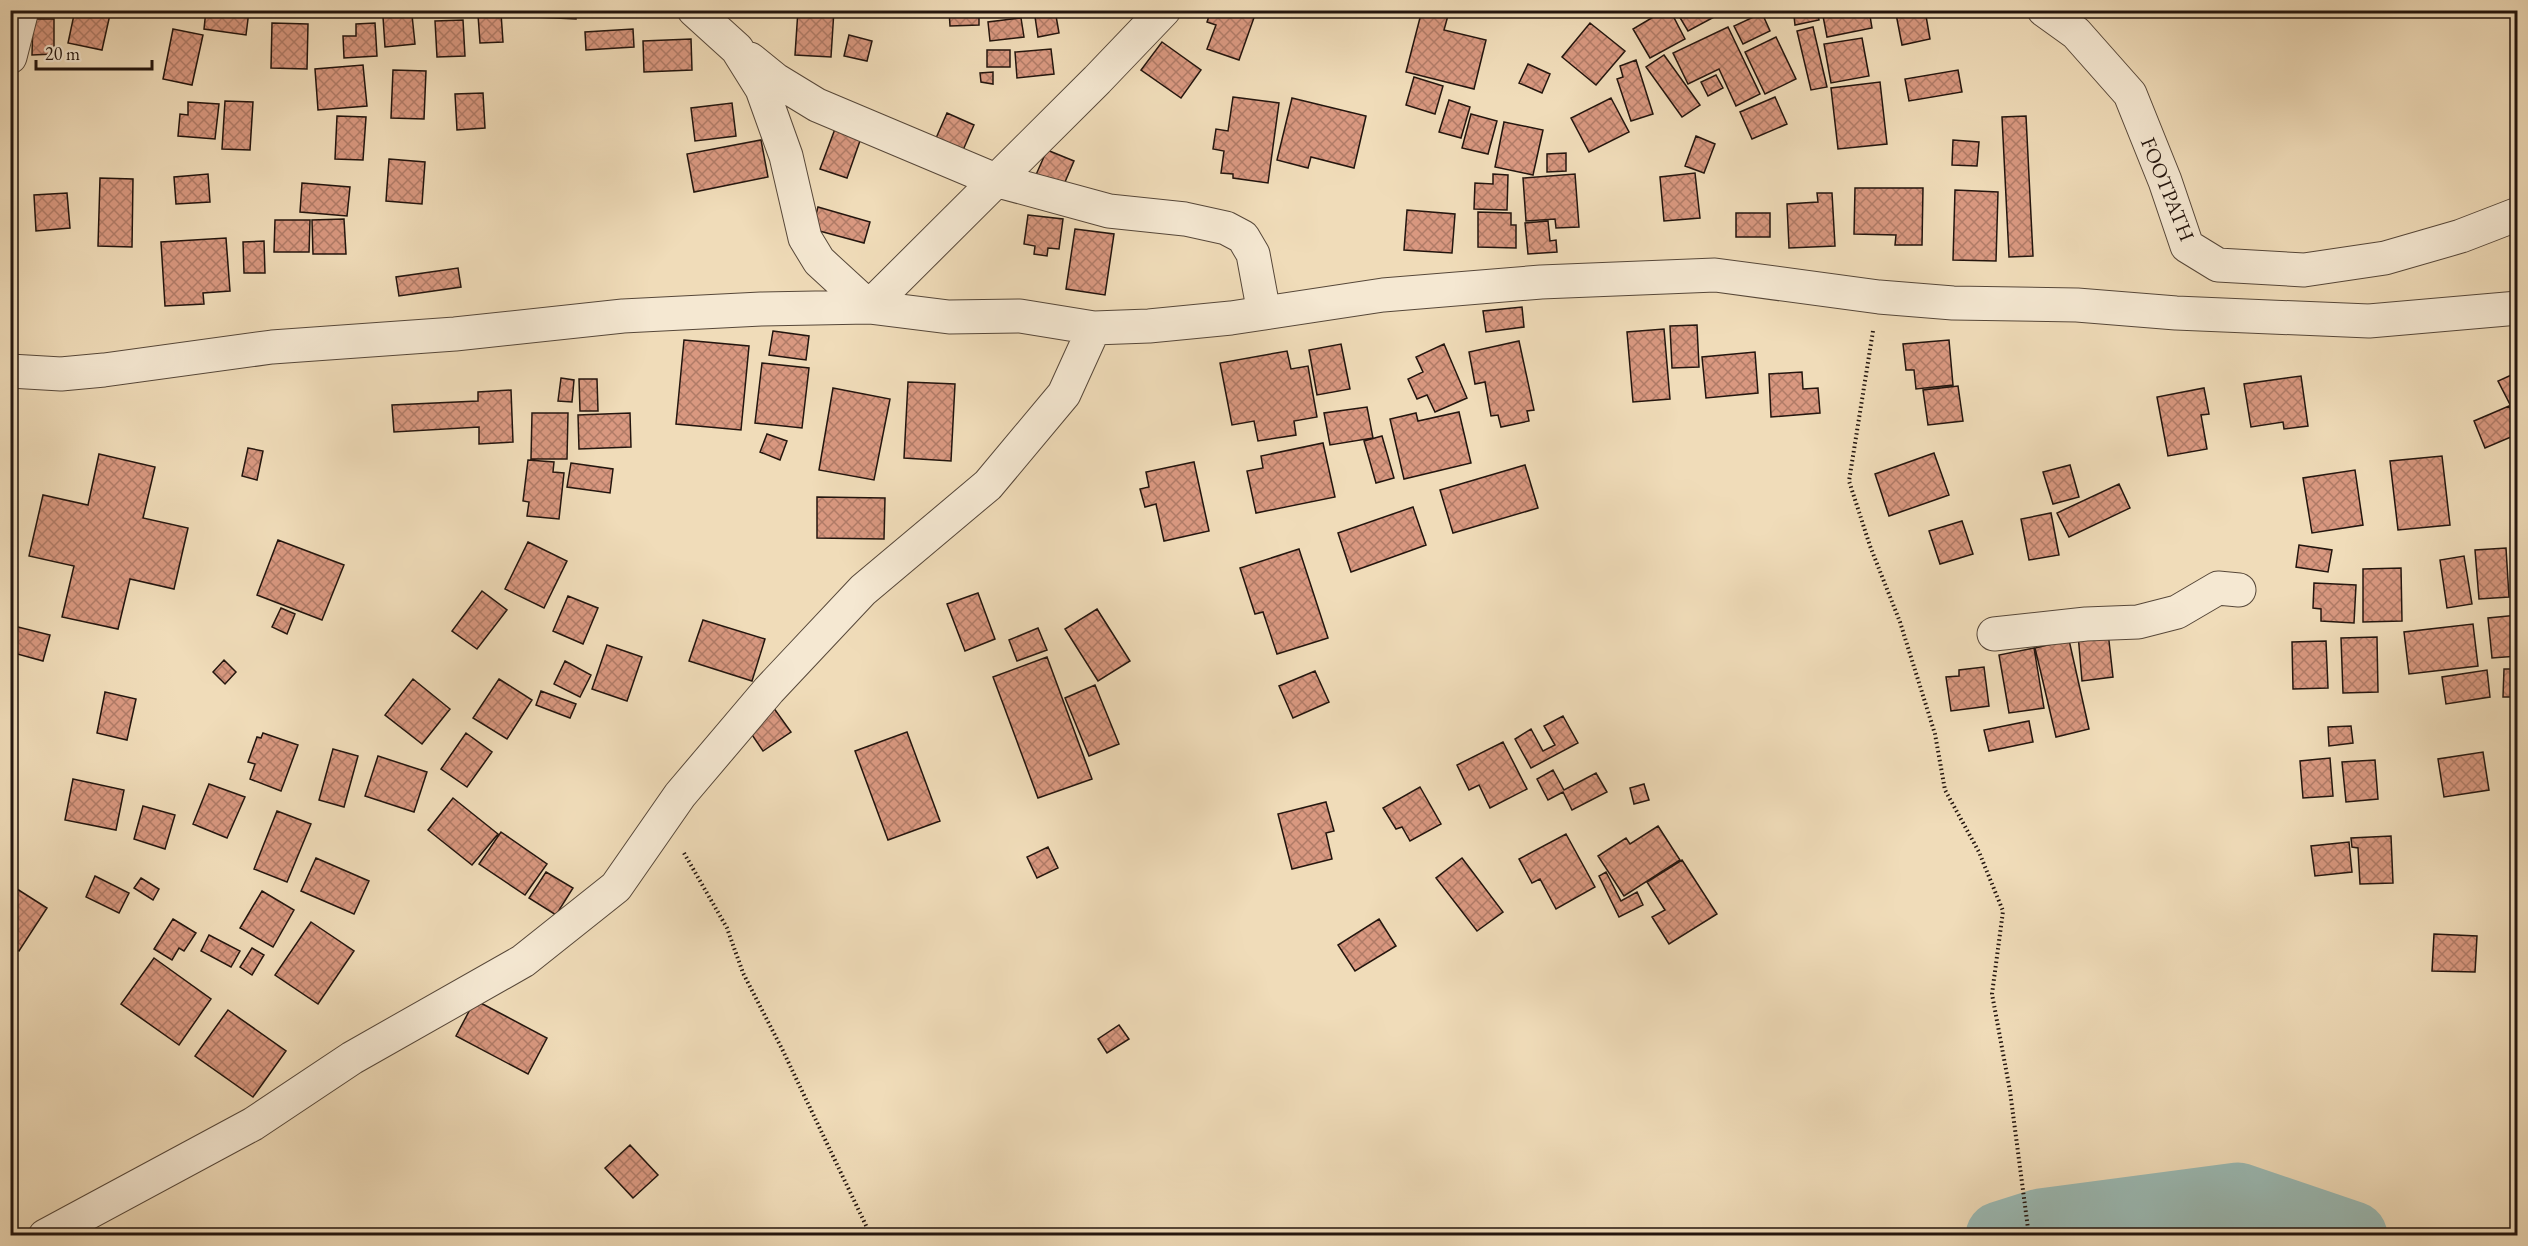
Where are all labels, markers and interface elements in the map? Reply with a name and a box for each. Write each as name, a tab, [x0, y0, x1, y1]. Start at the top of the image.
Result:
scale bar	[36, 33, 152, 71]
text: 20 m	[45, 42, 80, 65]
street label: FOOTPATH	[2135, 133, 2201, 245]

